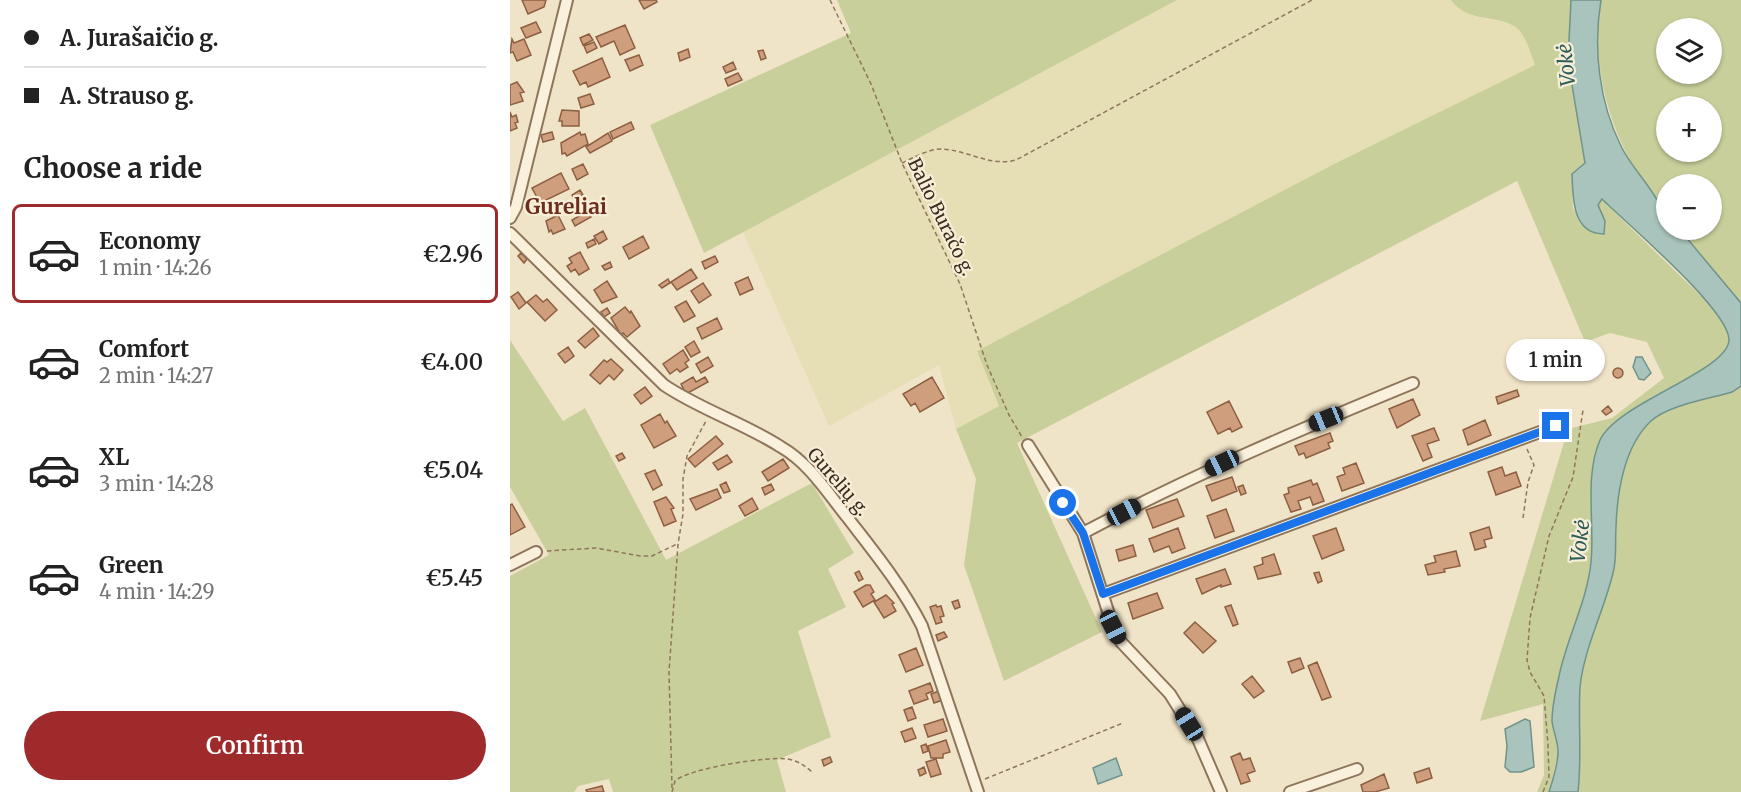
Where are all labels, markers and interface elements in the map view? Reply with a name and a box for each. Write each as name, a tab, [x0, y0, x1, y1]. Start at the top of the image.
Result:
map controls	[1656, 18, 1722, 240]
button: layers	[1656, 18, 1722, 84]
text: A. Jurašaičio g.	[60, 24, 219, 52]
water label: Vokė	[1551, 42, 1580, 88]
text: A. Strauso g.	[60, 82, 194, 110]
button: +	[1656, 96, 1722, 162]
text: Choose a ride	[24, 151, 202, 185]
street label: Balio Buračo g.	[903, 154, 980, 279]
button: −	[1656, 174, 1722, 240]
district label: Gureliai	[525, 193, 607, 220]
icon: car	[27, 227, 81, 281]
text: Economy	[99, 227, 200, 255]
text: €2.96	[423, 240, 483, 268]
text: 1 min · 14:26	[99, 255, 211, 280]
icon: car	[27, 335, 81, 389]
text: Comfort	[99, 335, 189, 363]
callout: 1 min	[1506, 339, 1606, 381]
text: 1 min	[1529, 347, 1582, 372]
text: €4.00	[420, 348, 483, 376]
text: 2 min · 14:27	[99, 363, 213, 388]
car	[1306, 404, 1346, 434]
route end	[1542, 412, 1569, 439]
icon: car	[27, 443, 81, 497]
text: XL	[99, 443, 129, 471]
street label: Gurelių g.	[802, 443, 874, 521]
car	[1202, 447, 1242, 479]
text: €5.04	[423, 456, 483, 484]
text: 3 min · 14:28	[99, 471, 214, 496]
route start	[1049, 489, 1076, 516]
car	[1104, 496, 1144, 528]
water label: Vokė	[1564, 518, 1595, 564]
icon: car	[27, 551, 81, 605]
text: Green	[99, 551, 163, 579]
text: €5.45	[426, 564, 483, 592]
text: 4 min · 14:29	[99, 579, 215, 604]
car	[1097, 607, 1129, 647]
car	[1172, 704, 1206, 744]
button: Confirm	[24, 711, 486, 780]

